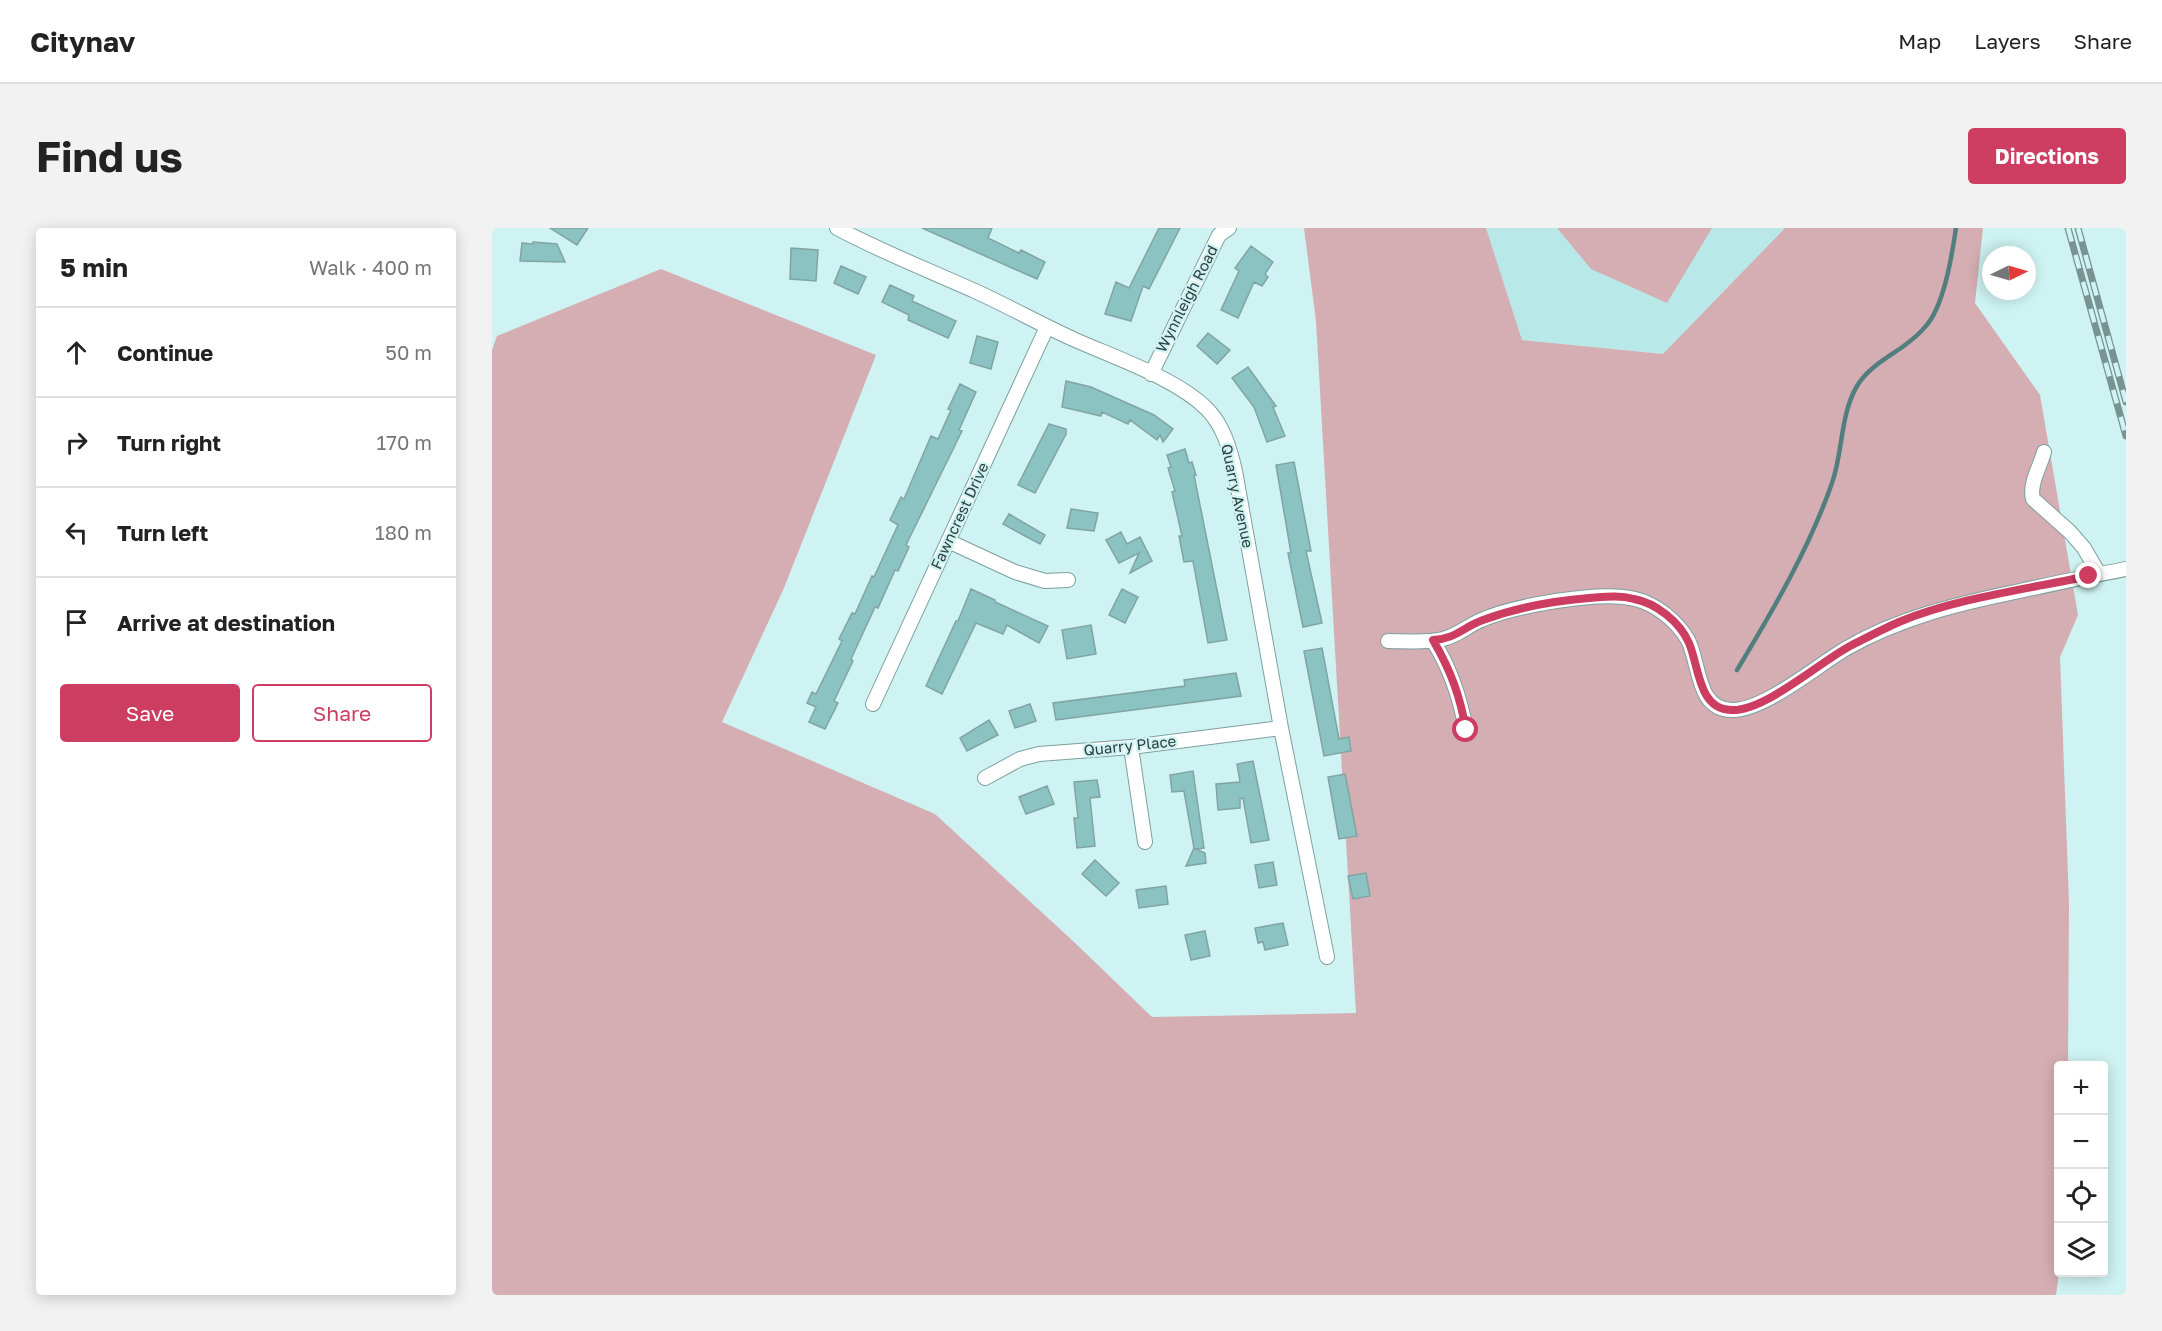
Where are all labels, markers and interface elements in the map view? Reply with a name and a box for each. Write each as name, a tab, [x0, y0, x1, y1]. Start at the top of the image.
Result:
text: Citynav	[30, 25, 135, 58]
text: Map	[1898, 28, 1941, 54]
text: Layers	[1974, 28, 2041, 54]
text: Share	[2074, 28, 2132, 54]
button: Directions	[1968, 128, 2126, 184]
text: Find us	[36, 131, 183, 181]
street label: Wynnleigh Road	[1151, 242, 1221, 355]
north arrow	[1982, 246, 2036, 300]
text: 5 min	[60, 252, 128, 283]
text: Walk · 400 m	[309, 255, 432, 279]
icon: ahead	[60, 336, 93, 369]
text: Continue	[117, 339, 213, 366]
text: 50 m	[385, 340, 432, 364]
icon: right	[60, 426, 93, 459]
text: Turn right	[117, 429, 221, 456]
text: 170 m	[377, 430, 432, 454]
street label: Quarry Avenue	[1218, 442, 1258, 550]
street label: Fawncrest Drive	[926, 459, 992, 572]
icon: left	[60, 516, 93, 549]
text: Turn left	[117, 519, 208, 546]
text: 180 m	[375, 520, 432, 544]
route end	[2075, 562, 2101, 588]
icon: arrive	[60, 606, 93, 639]
text: Arrive at destination	[117, 609, 335, 636]
button: Save	[60, 684, 240, 742]
button: Share	[252, 684, 432, 742]
route start	[1452, 716, 1478, 742]
street label: Quarry Place	[1083, 731, 1177, 759]
map controls	[2054, 1061, 2108, 1277]
button: +	[2054, 1061, 2108, 1115]
button: −	[2054, 1115, 2108, 1169]
button: locate	[2054, 1169, 2108, 1223]
button: layers	[2054, 1223, 2108, 1277]

